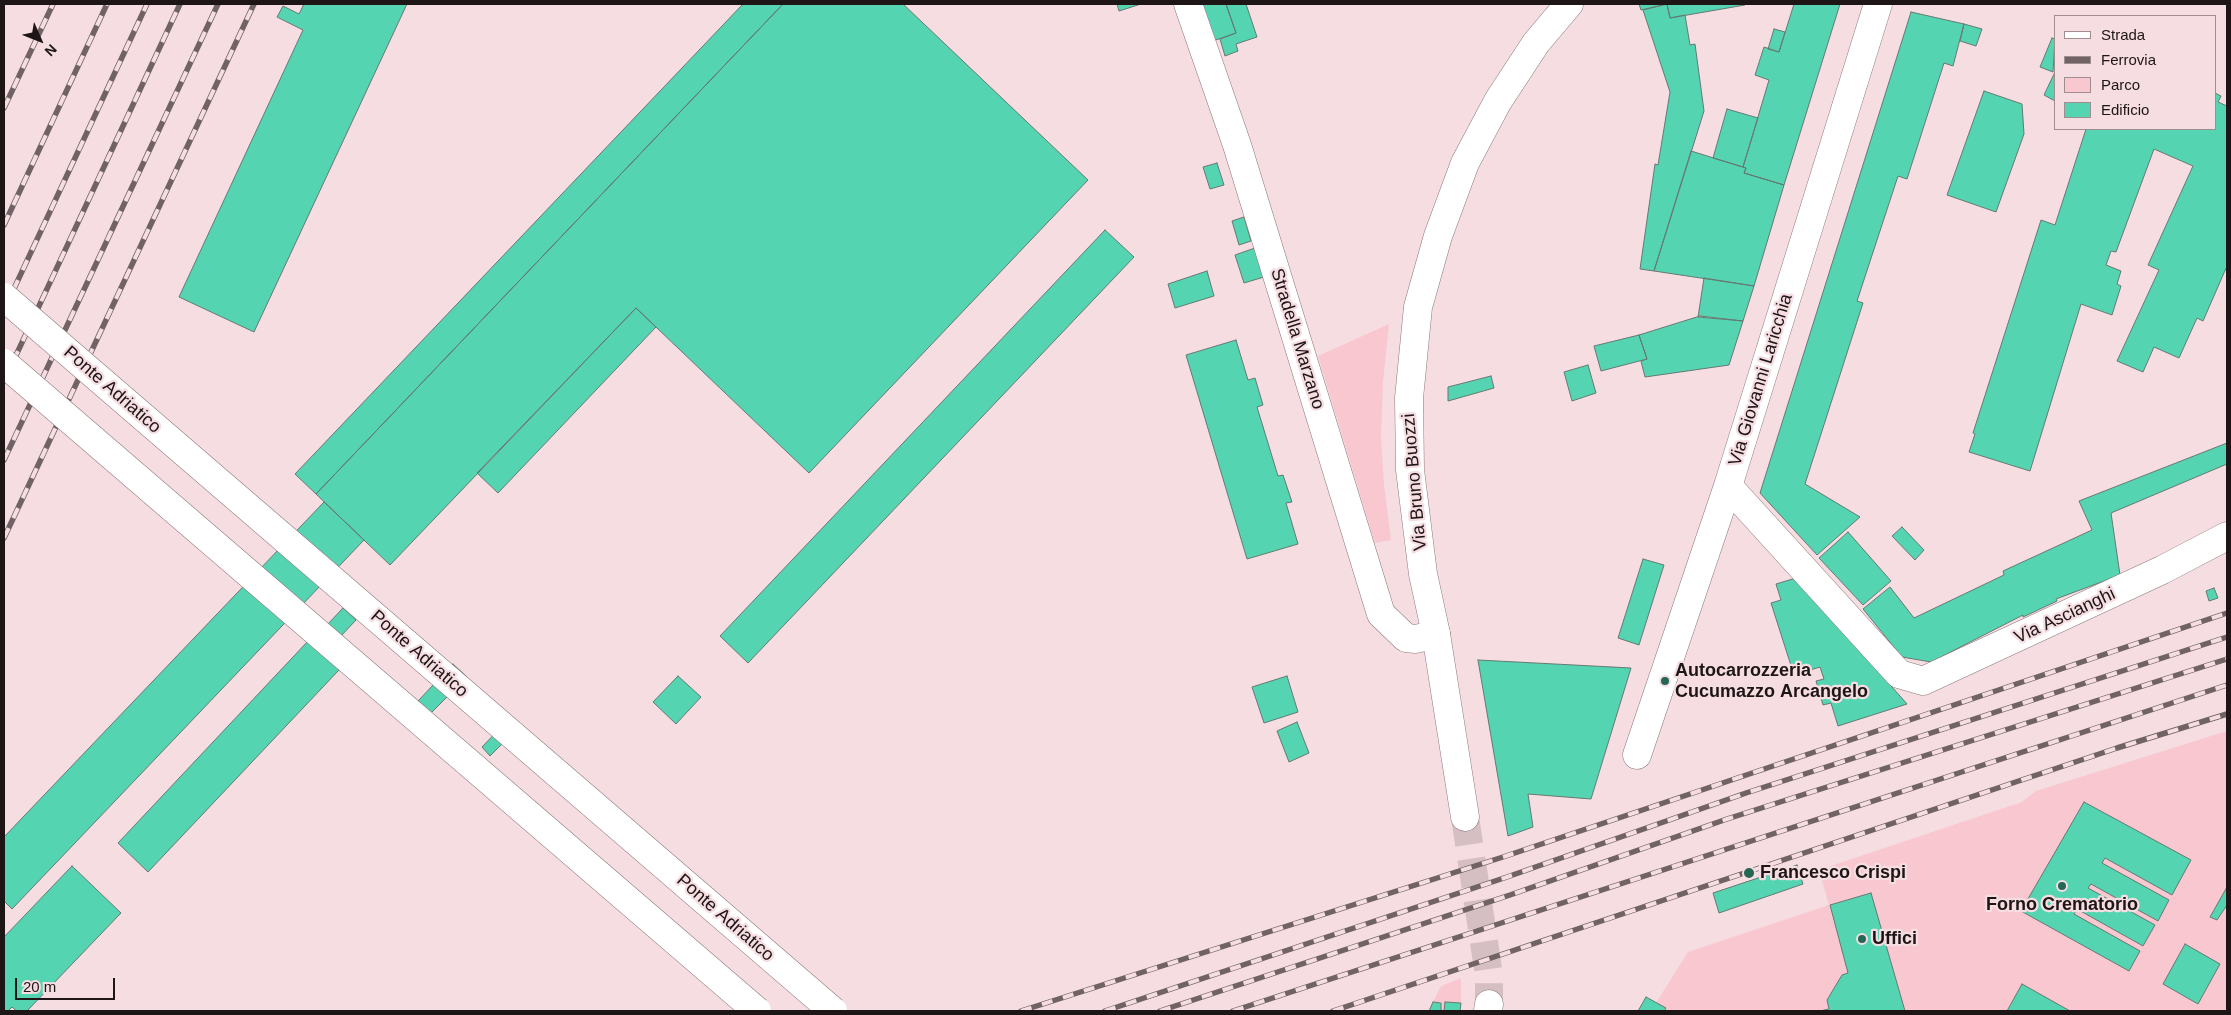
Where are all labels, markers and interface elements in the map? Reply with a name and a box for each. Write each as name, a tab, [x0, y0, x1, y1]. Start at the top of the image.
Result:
north arrow	[15, 15, 65, 65]
legend	[2054, 15, 2216, 130]
text: Strada	[2101, 26, 2145, 43]
text: N	[42, 41, 60, 60]
text: Ferrovia	[2101, 51, 2156, 68]
text: Parco	[2101, 76, 2140, 93]
text: Edificio	[2101, 101, 2149, 118]
street label: Stradella Marzano	[1265, 266, 1329, 412]
street label: Via Giovanni Laricchia	[1725, 291, 1797, 469]
street label: Ponte Adriatico	[59, 342, 165, 438]
street label: Via Bruno Buozzi	[1398, 412, 1432, 552]
street label: Via Ascianghi	[2011, 583, 2119, 649]
street label: Ponte Adriatico	[366, 606, 472, 702]
place label: Autocarrozzeria Cucumazzo Arcangelo	[1675, 660, 1868, 702]
marker: Autocarrozzeria Cucumazzo Arcangelo	[1659, 675, 1671, 687]
place label: Francesco Crispi	[1760, 862, 1906, 884]
marker: Francesco Crispi	[1742, 866, 1756, 880]
street label: Ponte Adriatico	[672, 870, 778, 966]
marker: Forno Crematorio	[2056, 880, 2068, 892]
place label: Forno Crematorio	[1986, 894, 2138, 916]
place label: Uffici	[1872, 928, 1917, 950]
marker: Uffici	[1856, 933, 1868, 945]
scale bar	[18, 968, 118, 1000]
text: 20 m	[23, 978, 56, 995]

